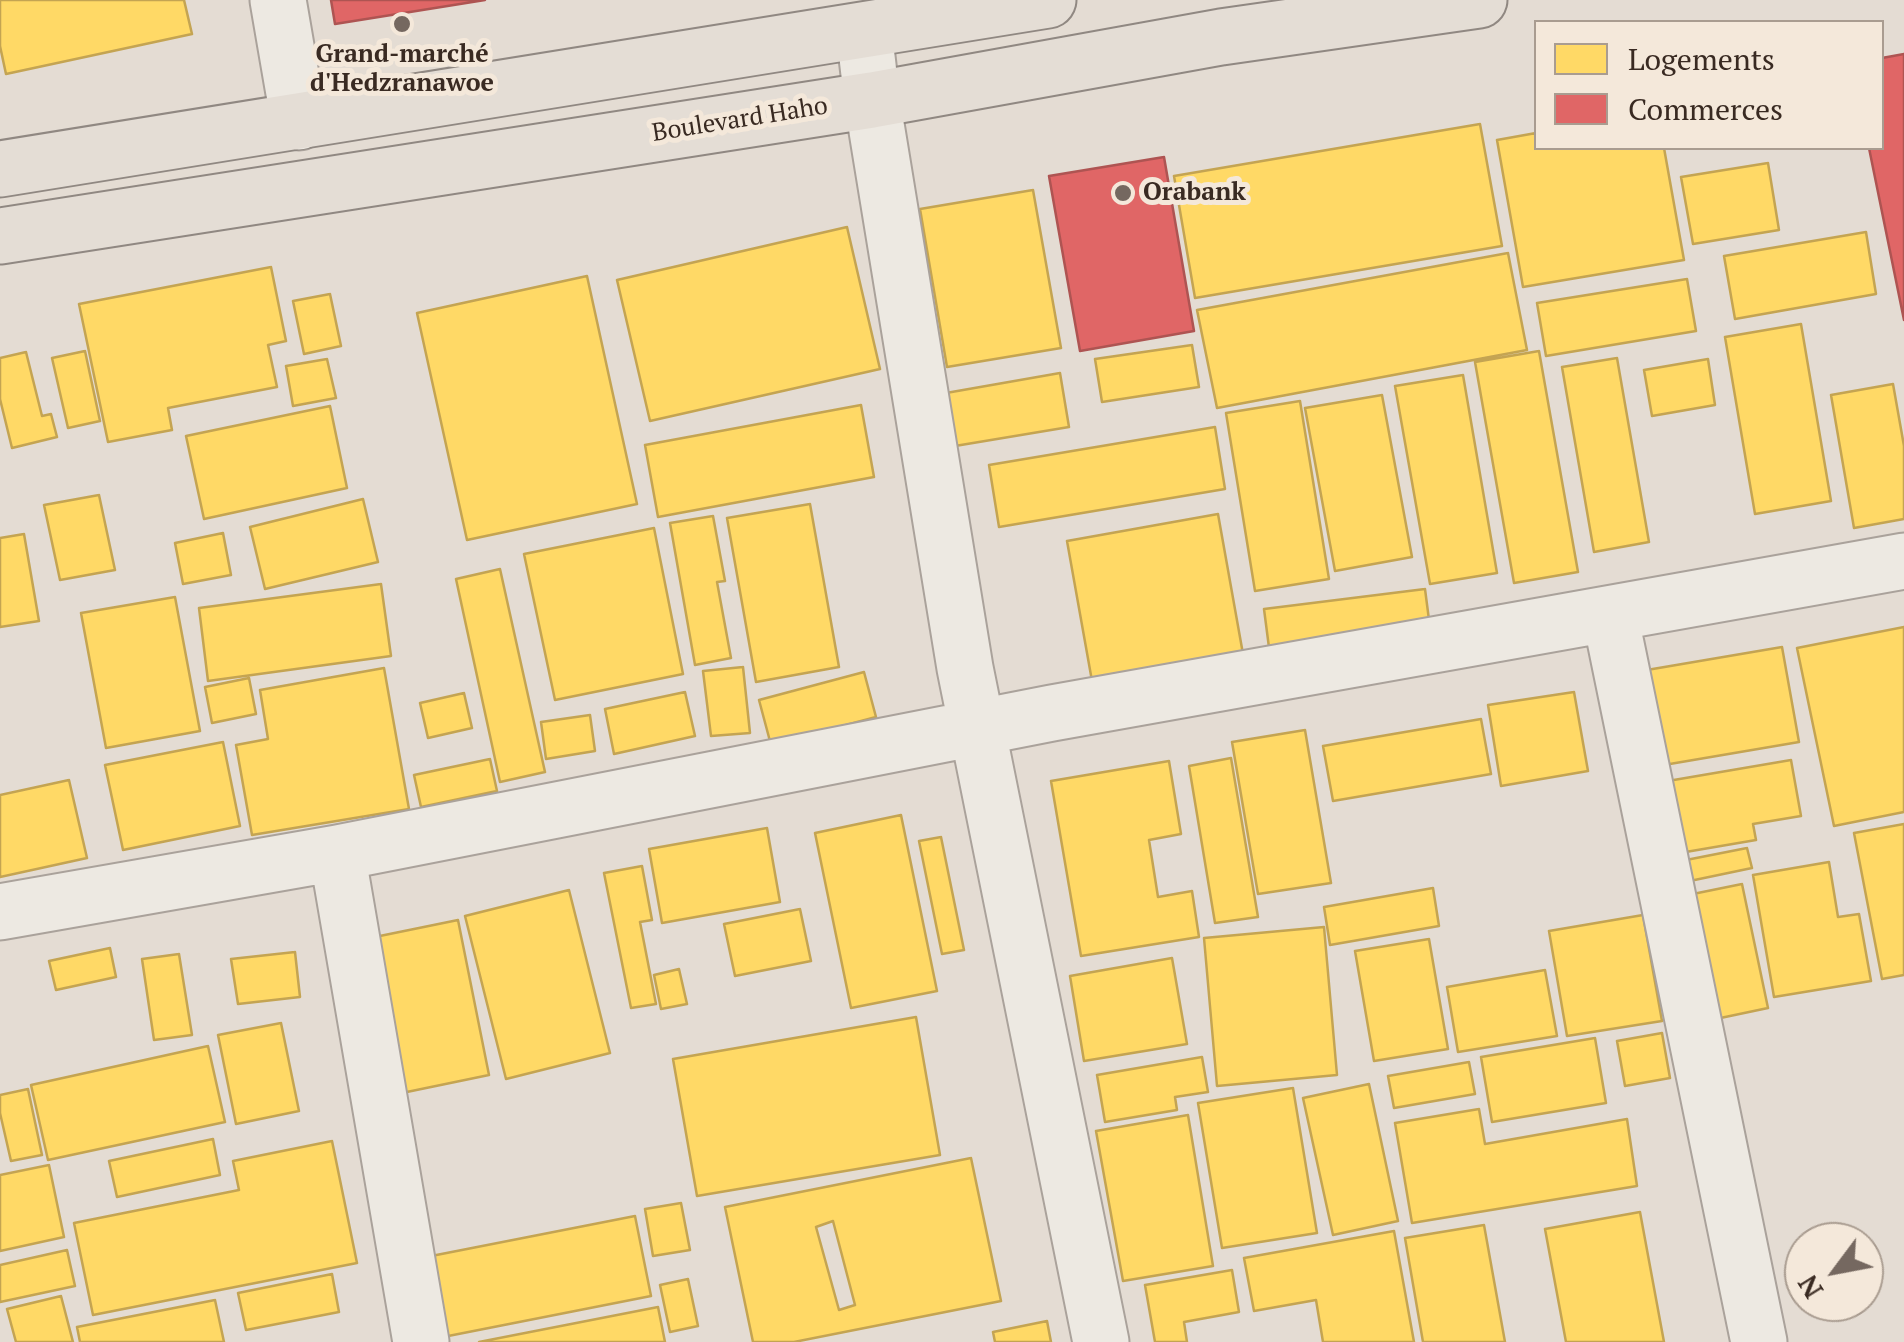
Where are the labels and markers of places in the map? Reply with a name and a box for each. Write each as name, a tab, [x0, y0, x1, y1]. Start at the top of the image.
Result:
marker: Grand-marché d'Hedzranawoe	[391, 13, 413, 35]
place label: Grand-marché d'Hedzranawoe	[310, 40, 494, 99]
place label: Orabank	[1143, 178, 1246, 208]
marker: Orabank	[1112, 182, 1134, 204]

